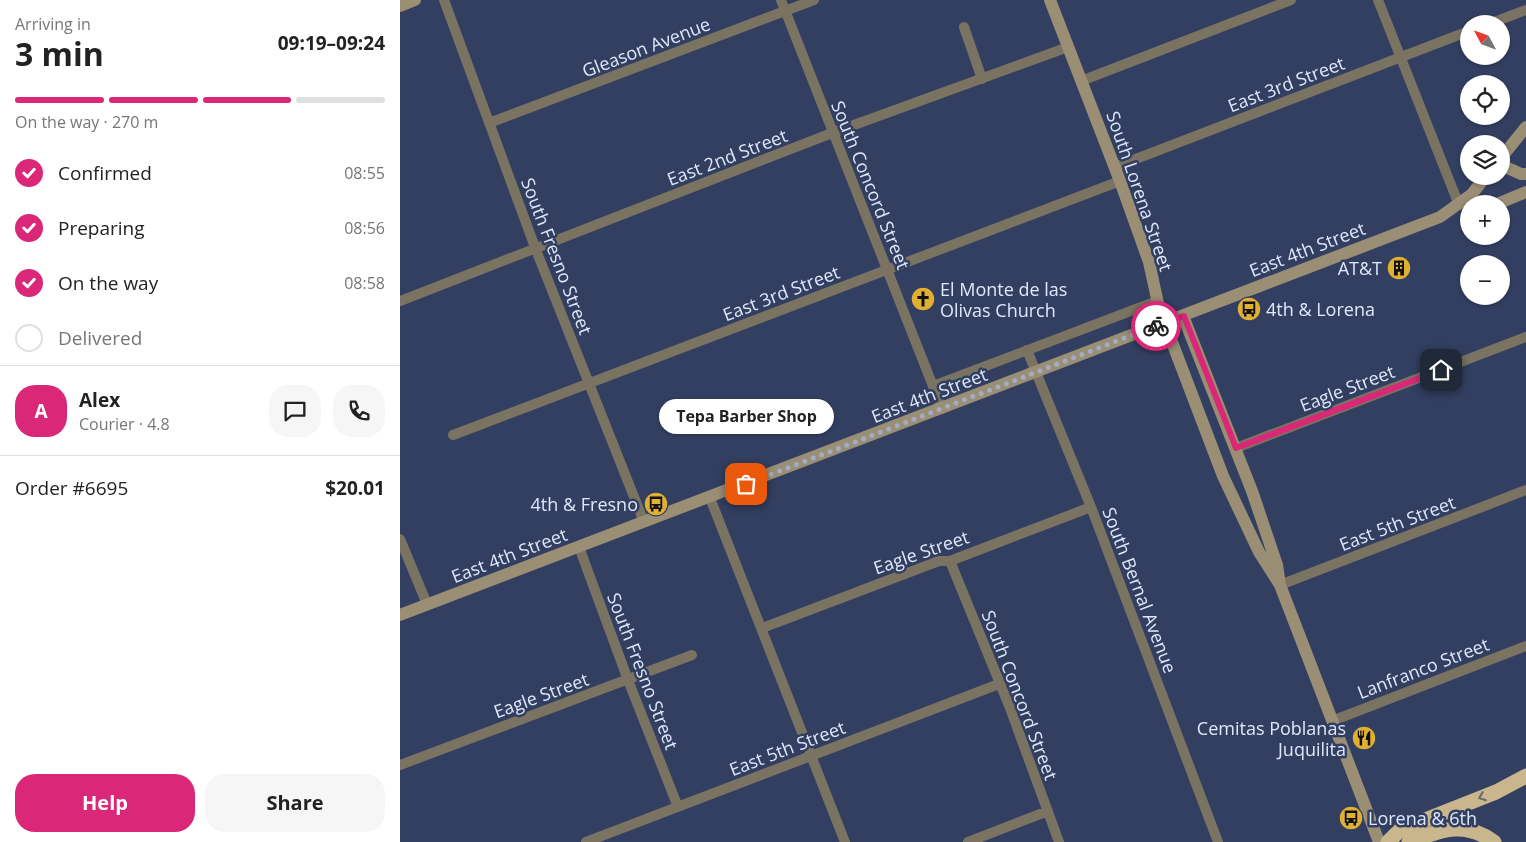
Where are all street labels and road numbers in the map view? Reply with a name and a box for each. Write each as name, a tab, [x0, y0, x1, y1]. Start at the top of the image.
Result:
street label: Gleason Avenue	[578, 12, 714, 82]
street label: East 3rd Street	[1224, 51, 1348, 117]
street label: South Concord Street	[826, 97, 916, 273]
street label: South Lorena Street	[1101, 108, 1179, 274]
street label: East 2nd Street	[663, 123, 791, 191]
street label: South Fresno Street	[516, 174, 598, 338]
street label: East 4th Street	[1246, 216, 1368, 282]
street label: East 3rd Street	[719, 260, 843, 326]
street label: Eagle Street	[1296, 359, 1398, 417]
street label: East 4th Street	[868, 362, 990, 428]
street label: East 5th Street	[1336, 490, 1458, 556]
street label: South Bernal Avenue	[1097, 504, 1183, 676]
street label: East 4th Street	[448, 522, 570, 588]
street label: Eagle Street	[870, 524, 972, 580]
street label: South Fresno Street	[602, 589, 684, 753]
street label: South Concord Street	[977, 607, 1063, 783]
street label: Lanfranco Street	[1354, 632, 1492, 704]
street label: Eagle Street	[490, 667, 592, 723]
street label: East 5th Street	[726, 715, 848, 781]

